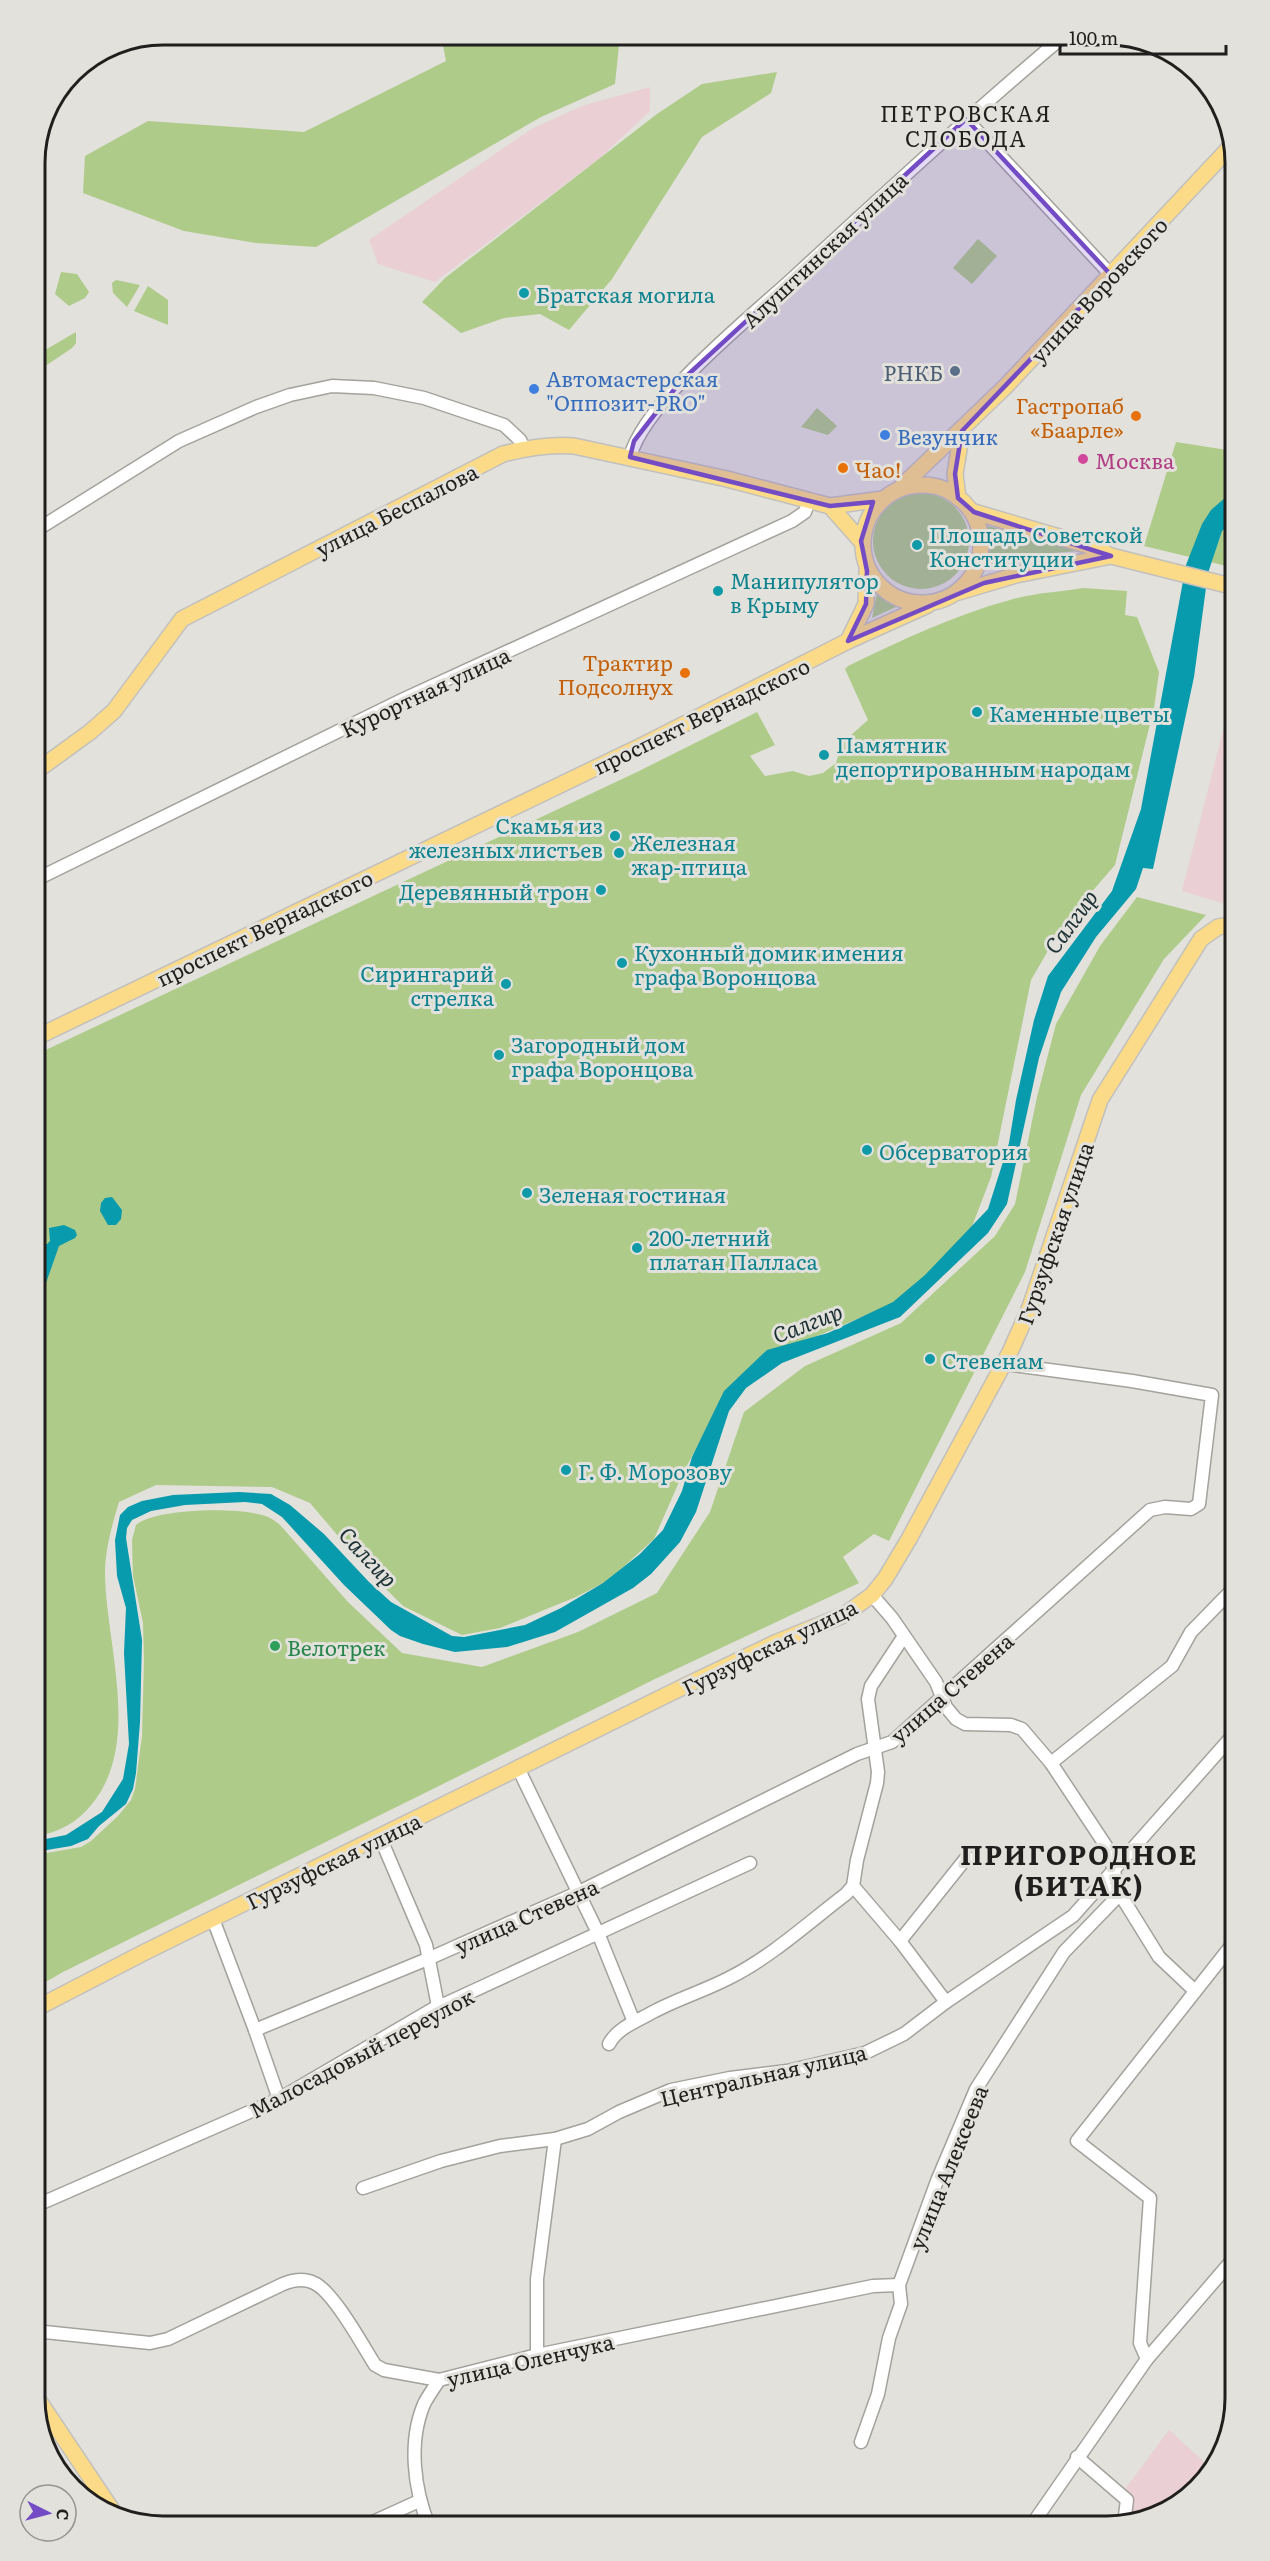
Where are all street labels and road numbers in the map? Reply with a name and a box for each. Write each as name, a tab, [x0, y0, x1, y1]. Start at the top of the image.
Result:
street label: Алуштинская улица	[734, 163, 914, 334]
street label: улица Воровского	[1022, 209, 1174, 369]
street label: улица Беспалова	[310, 454, 483, 563]
street label: Курортная улица	[335, 638, 515, 744]
street label: проспект Вернадского	[587, 649, 815, 781]
street label: проспект Вернадского	[150, 861, 378, 993]
street label: Гурзуфская улица	[1008, 1137, 1100, 1328]
street label: Гурзуфская улица	[676, 1590, 862, 1702]
street label: улица Стевена	[883, 1624, 1020, 1749]
street label: Гурзуфская улица	[240, 1804, 426, 1916]
street label: улица Стевена	[449, 1869, 603, 1961]
street label: Малосадовый переулок	[243, 1979, 479, 2124]
street label: Центральная улица	[657, 2035, 870, 2113]
street label: улица Алексеева	[900, 2079, 994, 2254]
street label: улица Оленчука	[443, 2325, 617, 2393]

